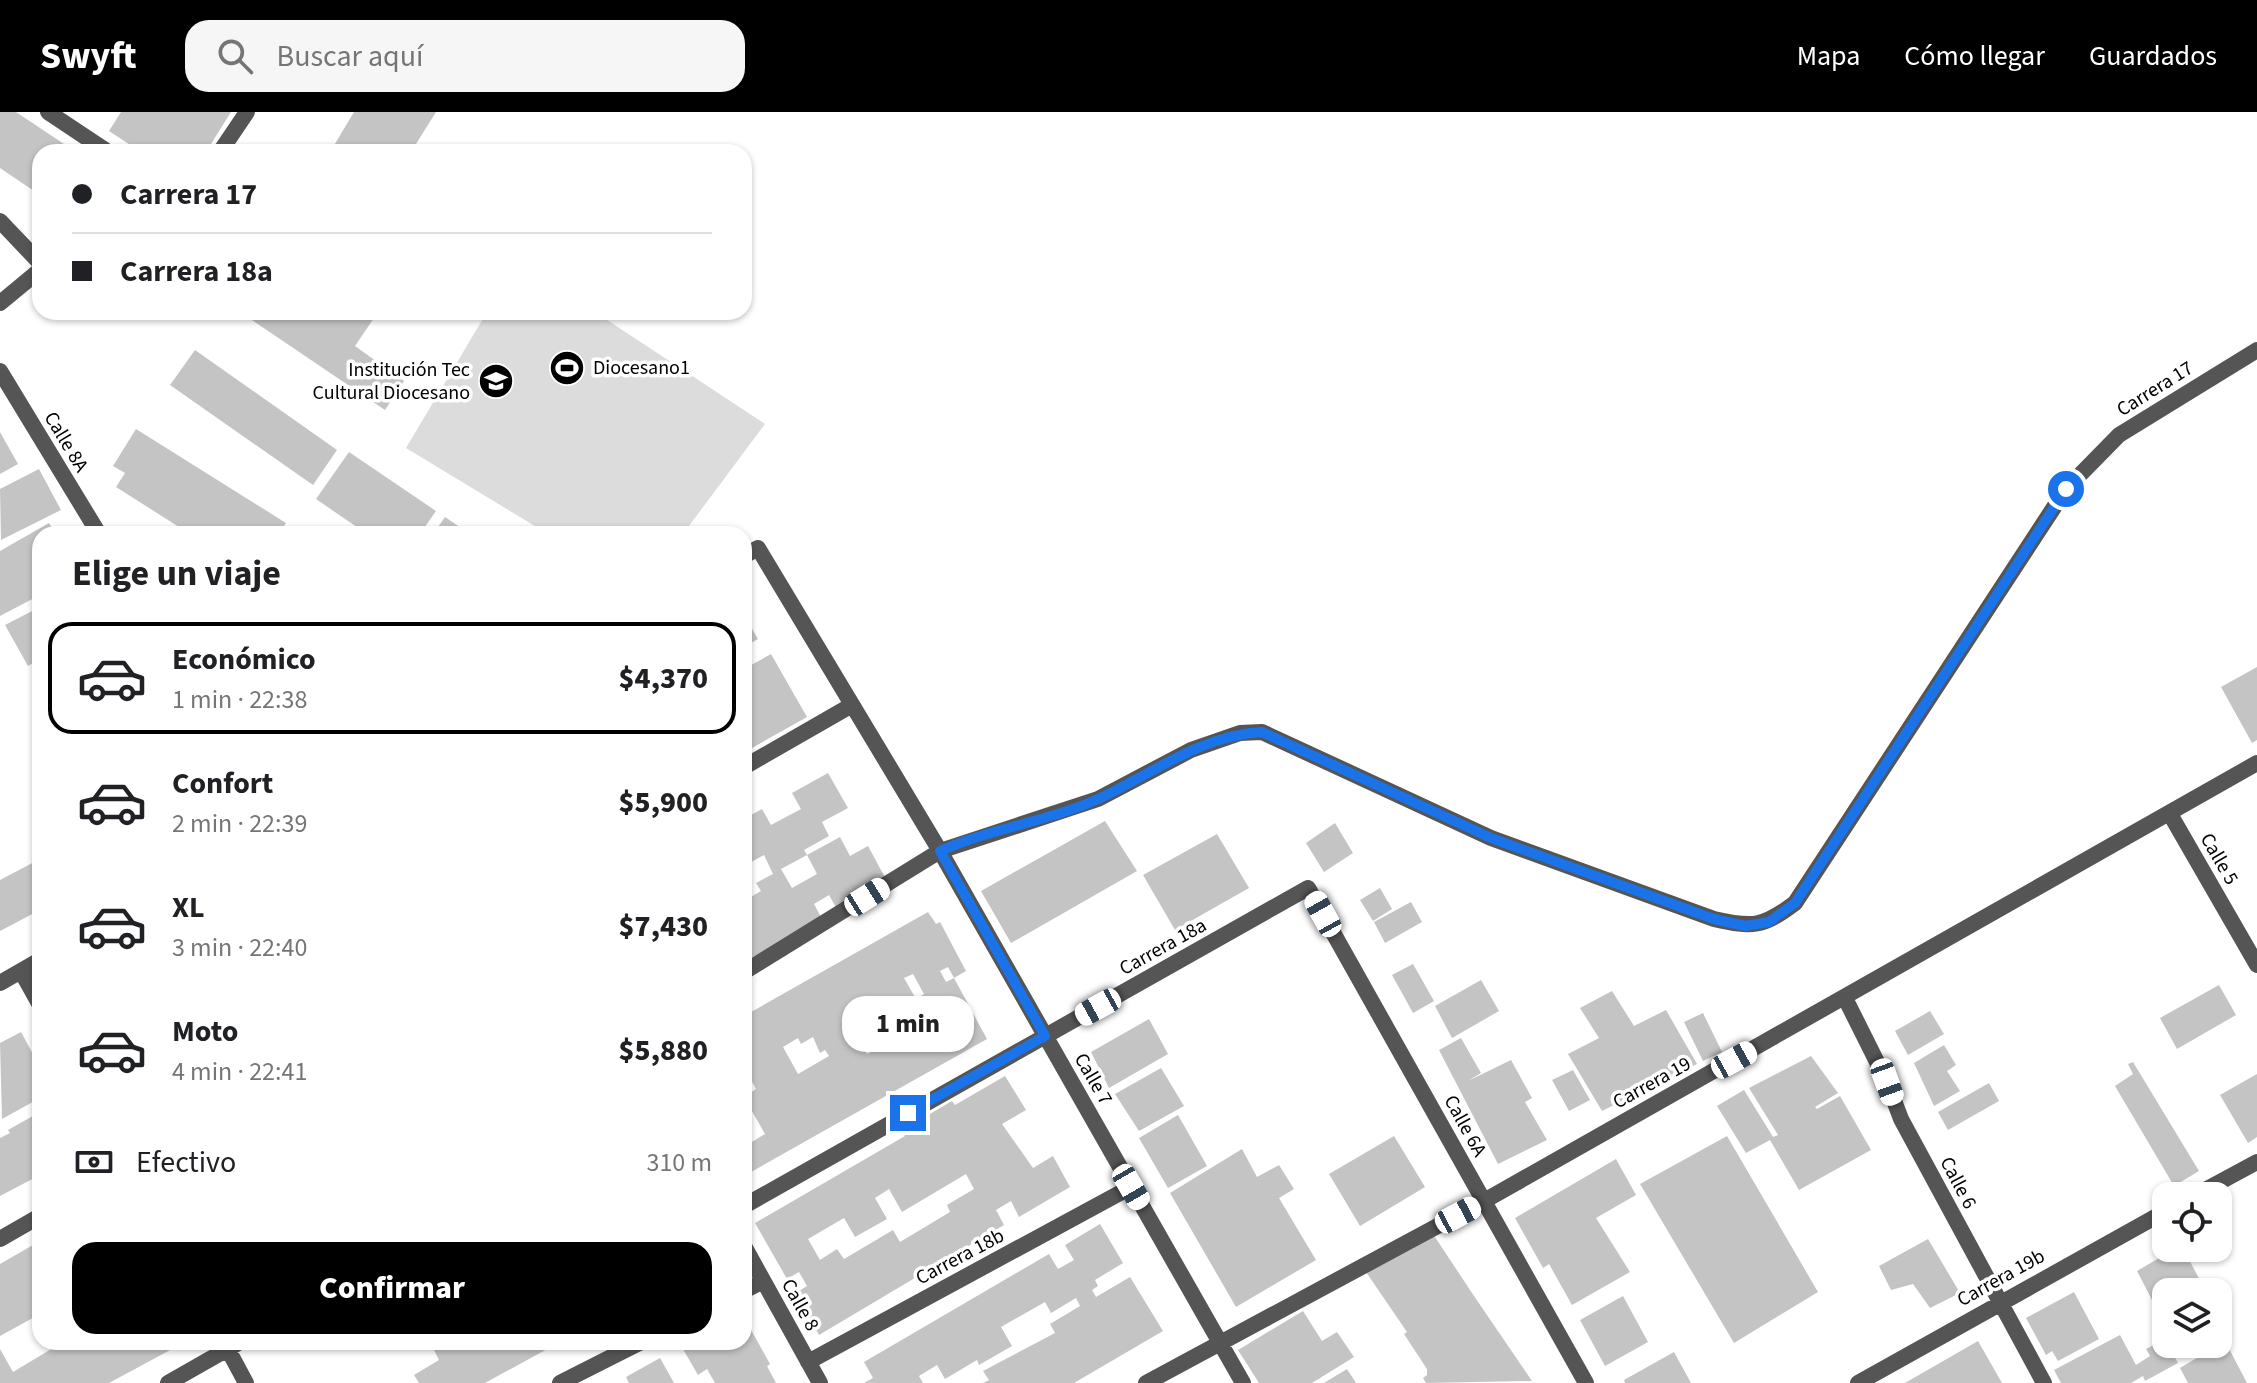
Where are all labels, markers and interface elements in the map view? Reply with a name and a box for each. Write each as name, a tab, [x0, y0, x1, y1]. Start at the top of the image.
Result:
search box	[185, 20, 745, 92]
text: Swyft	[40, 29, 137, 83]
icon: search	[213, 34, 257, 78]
text: Buscar aquí	[277, 35, 423, 78]
text: Mapa	[1797, 36, 1860, 76]
text: Cómo llegar	[1904, 36, 2045, 76]
text: Guardados	[2089, 36, 2217, 76]
text: Carrera 17	[120, 173, 257, 216]
text: Carrera 18a	[120, 250, 273, 293]
sports icon: Diocesano1	[548, 349, 586, 387]
place label: Diocesano1	[593, 354, 690, 382]
street label: Carrera 17	[2111, 354, 2199, 424]
place label: Institución Tec Cultural Diocesano	[313, 356, 470, 407]
school or university icon: Institución Tec Cultural Diocesano	[477, 362, 515, 400]
street label: Calle 8A	[37, 406, 95, 478]
route start	[2048, 471, 2084, 507]
text: Elige un viaje	[72, 548, 281, 599]
text: Económico	[172, 638, 316, 681]
icon: car	[76, 642, 148, 714]
text: $4,370	[619, 657, 708, 700]
text: 1 min · 22:38	[172, 681, 307, 718]
text: Confort	[172, 762, 273, 805]
icon: car	[76, 766, 148, 838]
text: $5,900	[619, 781, 708, 824]
text: 2 min · 22:39	[172, 805, 307, 842]
street label: Calle 5	[2193, 828, 2245, 890]
car	[840, 874, 894, 920]
text: XL	[172, 886, 205, 929]
car	[1301, 887, 1345, 941]
icon: car	[76, 890, 148, 962]
text: $7,430	[619, 905, 708, 948]
street label: Carrera 18a	[1114, 912, 1212, 982]
text: 3 min · 22:40	[172, 929, 307, 966]
car	[1071, 985, 1125, 1029]
callout: 1 min	[842, 997, 974, 1053]
text: 1 min	[876, 1005, 940, 1042]
text: Moto	[172, 1010, 238, 1053]
icon: car	[76, 1014, 148, 1086]
text: $5,880	[619, 1029, 708, 1072]
car	[1707, 1038, 1761, 1082]
street label: Calle 7	[1067, 1048, 1119, 1110]
street label: Carrera 19	[1608, 1050, 1696, 1116]
text: 4 min · 22:41	[172, 1053, 307, 1090]
car	[1868, 1055, 1906, 1109]
street label: Calle 6A	[1437, 1090, 1493, 1162]
route end	[890, 1095, 926, 1131]
icon: cash	[72, 1140, 116, 1184]
text: Efectivo	[136, 1141, 236, 1184]
text: 310 m	[646, 1144, 712, 1181]
street label: Calle 6	[1933, 1152, 1983, 1214]
car	[1109, 1160, 1153, 1214]
map controls	[2152, 1182, 2232, 1358]
button: locate	[2152, 1182, 2232, 1262]
car	[1431, 1193, 1485, 1237]
street label: Carrera 18b	[911, 1222, 1009, 1292]
button: Confirmar	[72, 1242, 712, 1334]
street label: Carrera 19b	[1952, 1242, 2050, 1314]
street label: Calle 8	[774, 1274, 826, 1336]
button: layers	[2152, 1278, 2232, 1358]

